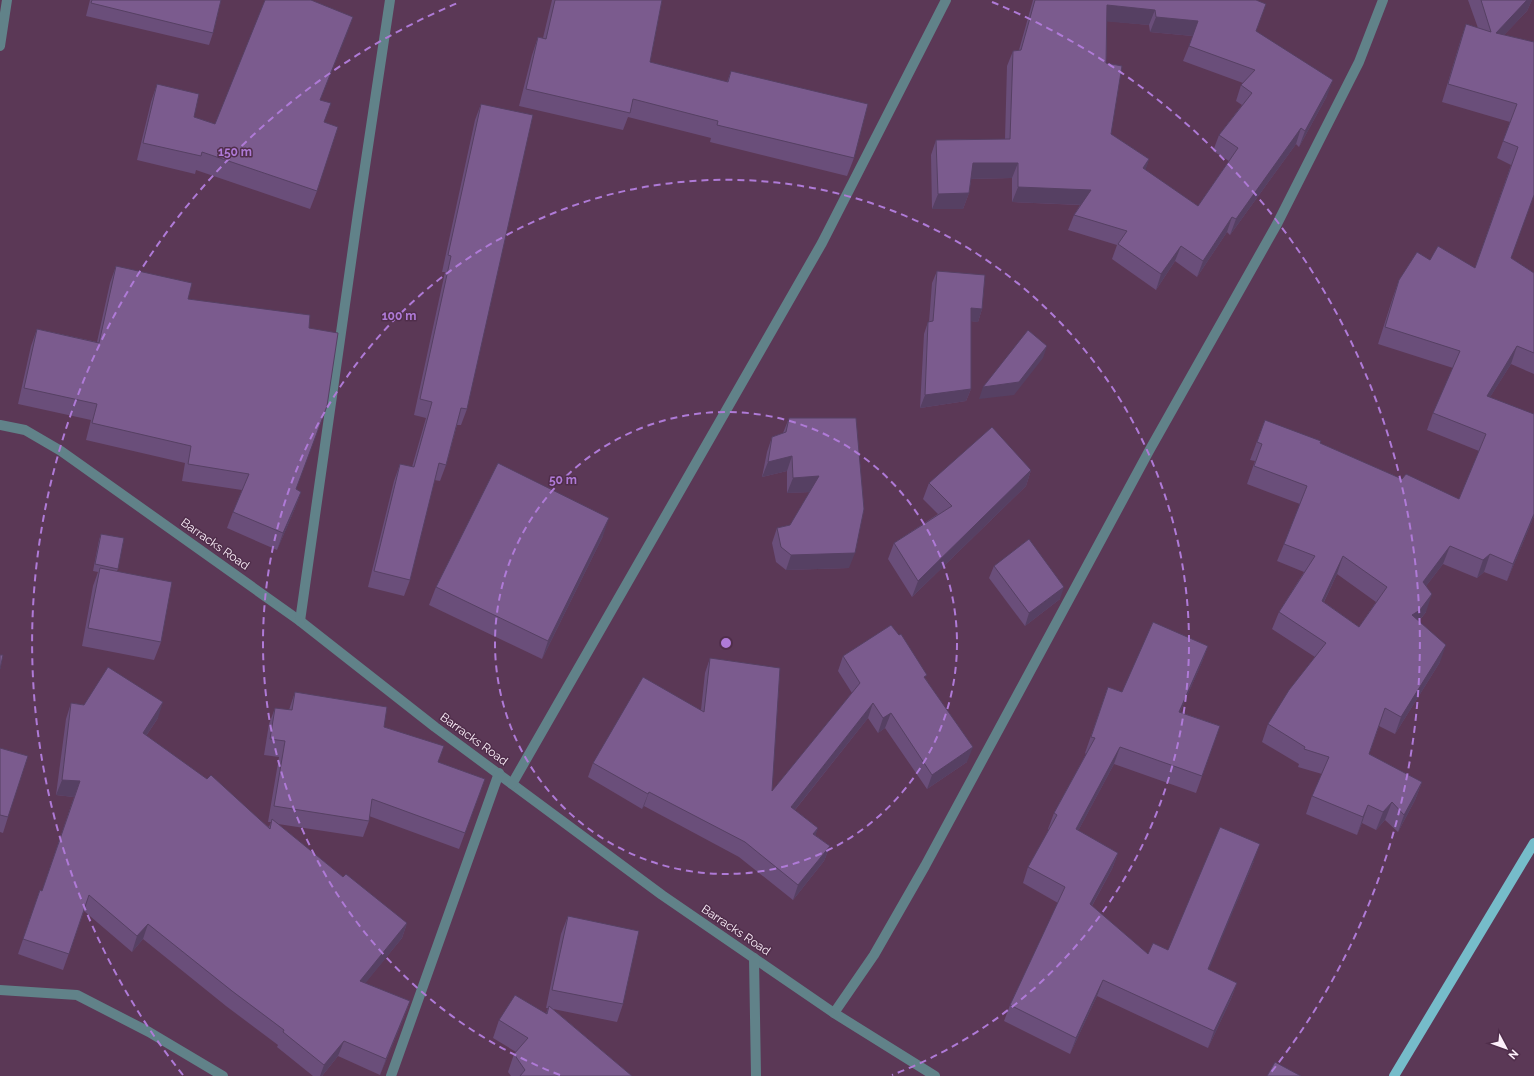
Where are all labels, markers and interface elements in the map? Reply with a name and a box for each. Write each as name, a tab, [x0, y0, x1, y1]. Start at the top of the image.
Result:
text: 150 m	[218, 145, 252, 159]
text: 100 m	[382, 309, 416, 323]
text: 50 m	[549, 473, 577, 487]
street label: Barracks Road	[178, 515, 252, 573]
centre of rings	[719, 636, 733, 650]
street label: Barracks Road	[437, 710, 511, 768]
street label: Barracks Road	[699, 902, 773, 958]
north arrow	[1486, 1028, 1526, 1068]
text: N	[1506, 1047, 1521, 1062]

